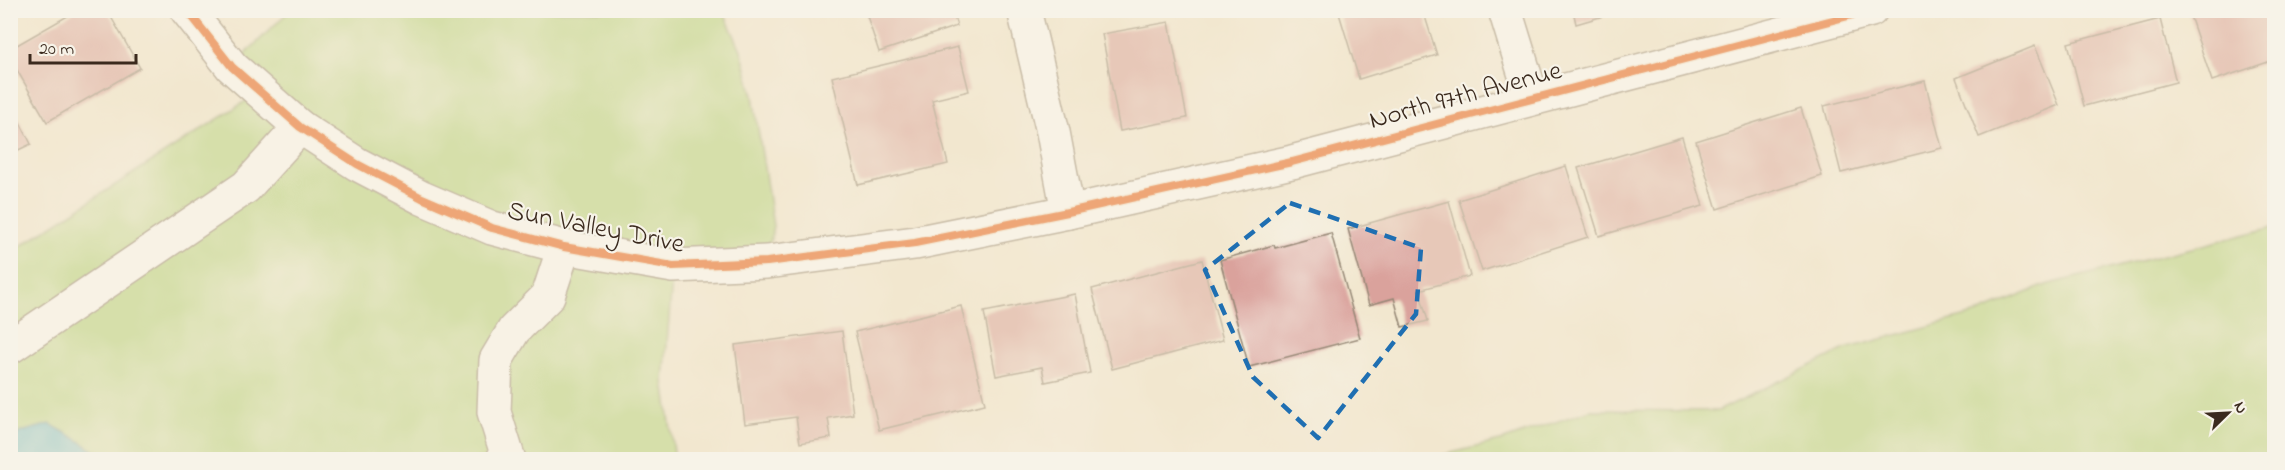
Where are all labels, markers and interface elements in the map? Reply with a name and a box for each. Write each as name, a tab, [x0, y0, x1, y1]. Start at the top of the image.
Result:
scale bar	[30, 27, 136, 65]
text: 20 m	[39, 37, 74, 63]
street label: North 97th Avenue	[1365, 52, 1567, 141]
street label: Sun Valley Drive	[504, 192, 688, 265]
north arrow	[2198, 383, 2258, 443]
text: N	[2227, 398, 2253, 418]

